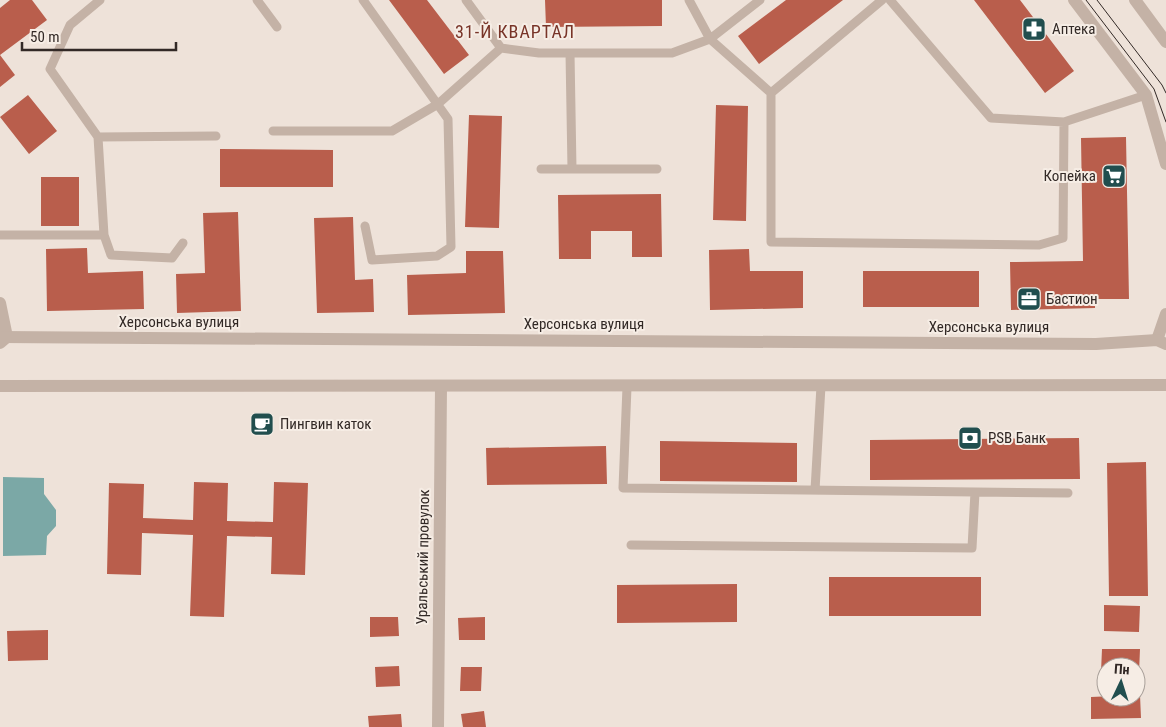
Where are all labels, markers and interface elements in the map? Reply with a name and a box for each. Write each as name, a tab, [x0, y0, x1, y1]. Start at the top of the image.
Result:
pharmacy icon: Аптека	[1021, 16, 1047, 42]
scale bar	[22, 20, 176, 52]
place label: Аптека	[1052, 20, 1096, 38]
district label: 31-Й КВАРТАЛ	[455, 21, 575, 42]
text: 50 m	[30, 28, 60, 46]
supermarket icon: Копейка	[1101, 163, 1127, 189]
place label: Копейка	[1044, 167, 1096, 185]
office icon: Бастион	[1016, 286, 1042, 312]
place label: Бастион	[1046, 290, 1098, 308]
street label: Херсонська вулиця	[119, 313, 239, 331]
street label: Херсонська вулиця	[524, 315, 644, 333]
street label: Херсонська вулиця	[929, 318, 1049, 336]
cafe icon: Пингвин каток	[249, 411, 275, 437]
place label: Пингвин каток	[280, 415, 372, 433]
bank icon: PSB Банк	[957, 425, 983, 451]
place label: PSB Банк	[988, 429, 1046, 447]
street label: Уральський провулок	[413, 489, 433, 625]
north arrow	[1096, 657, 1146, 707]
text: Пн	[1114, 661, 1130, 678]

